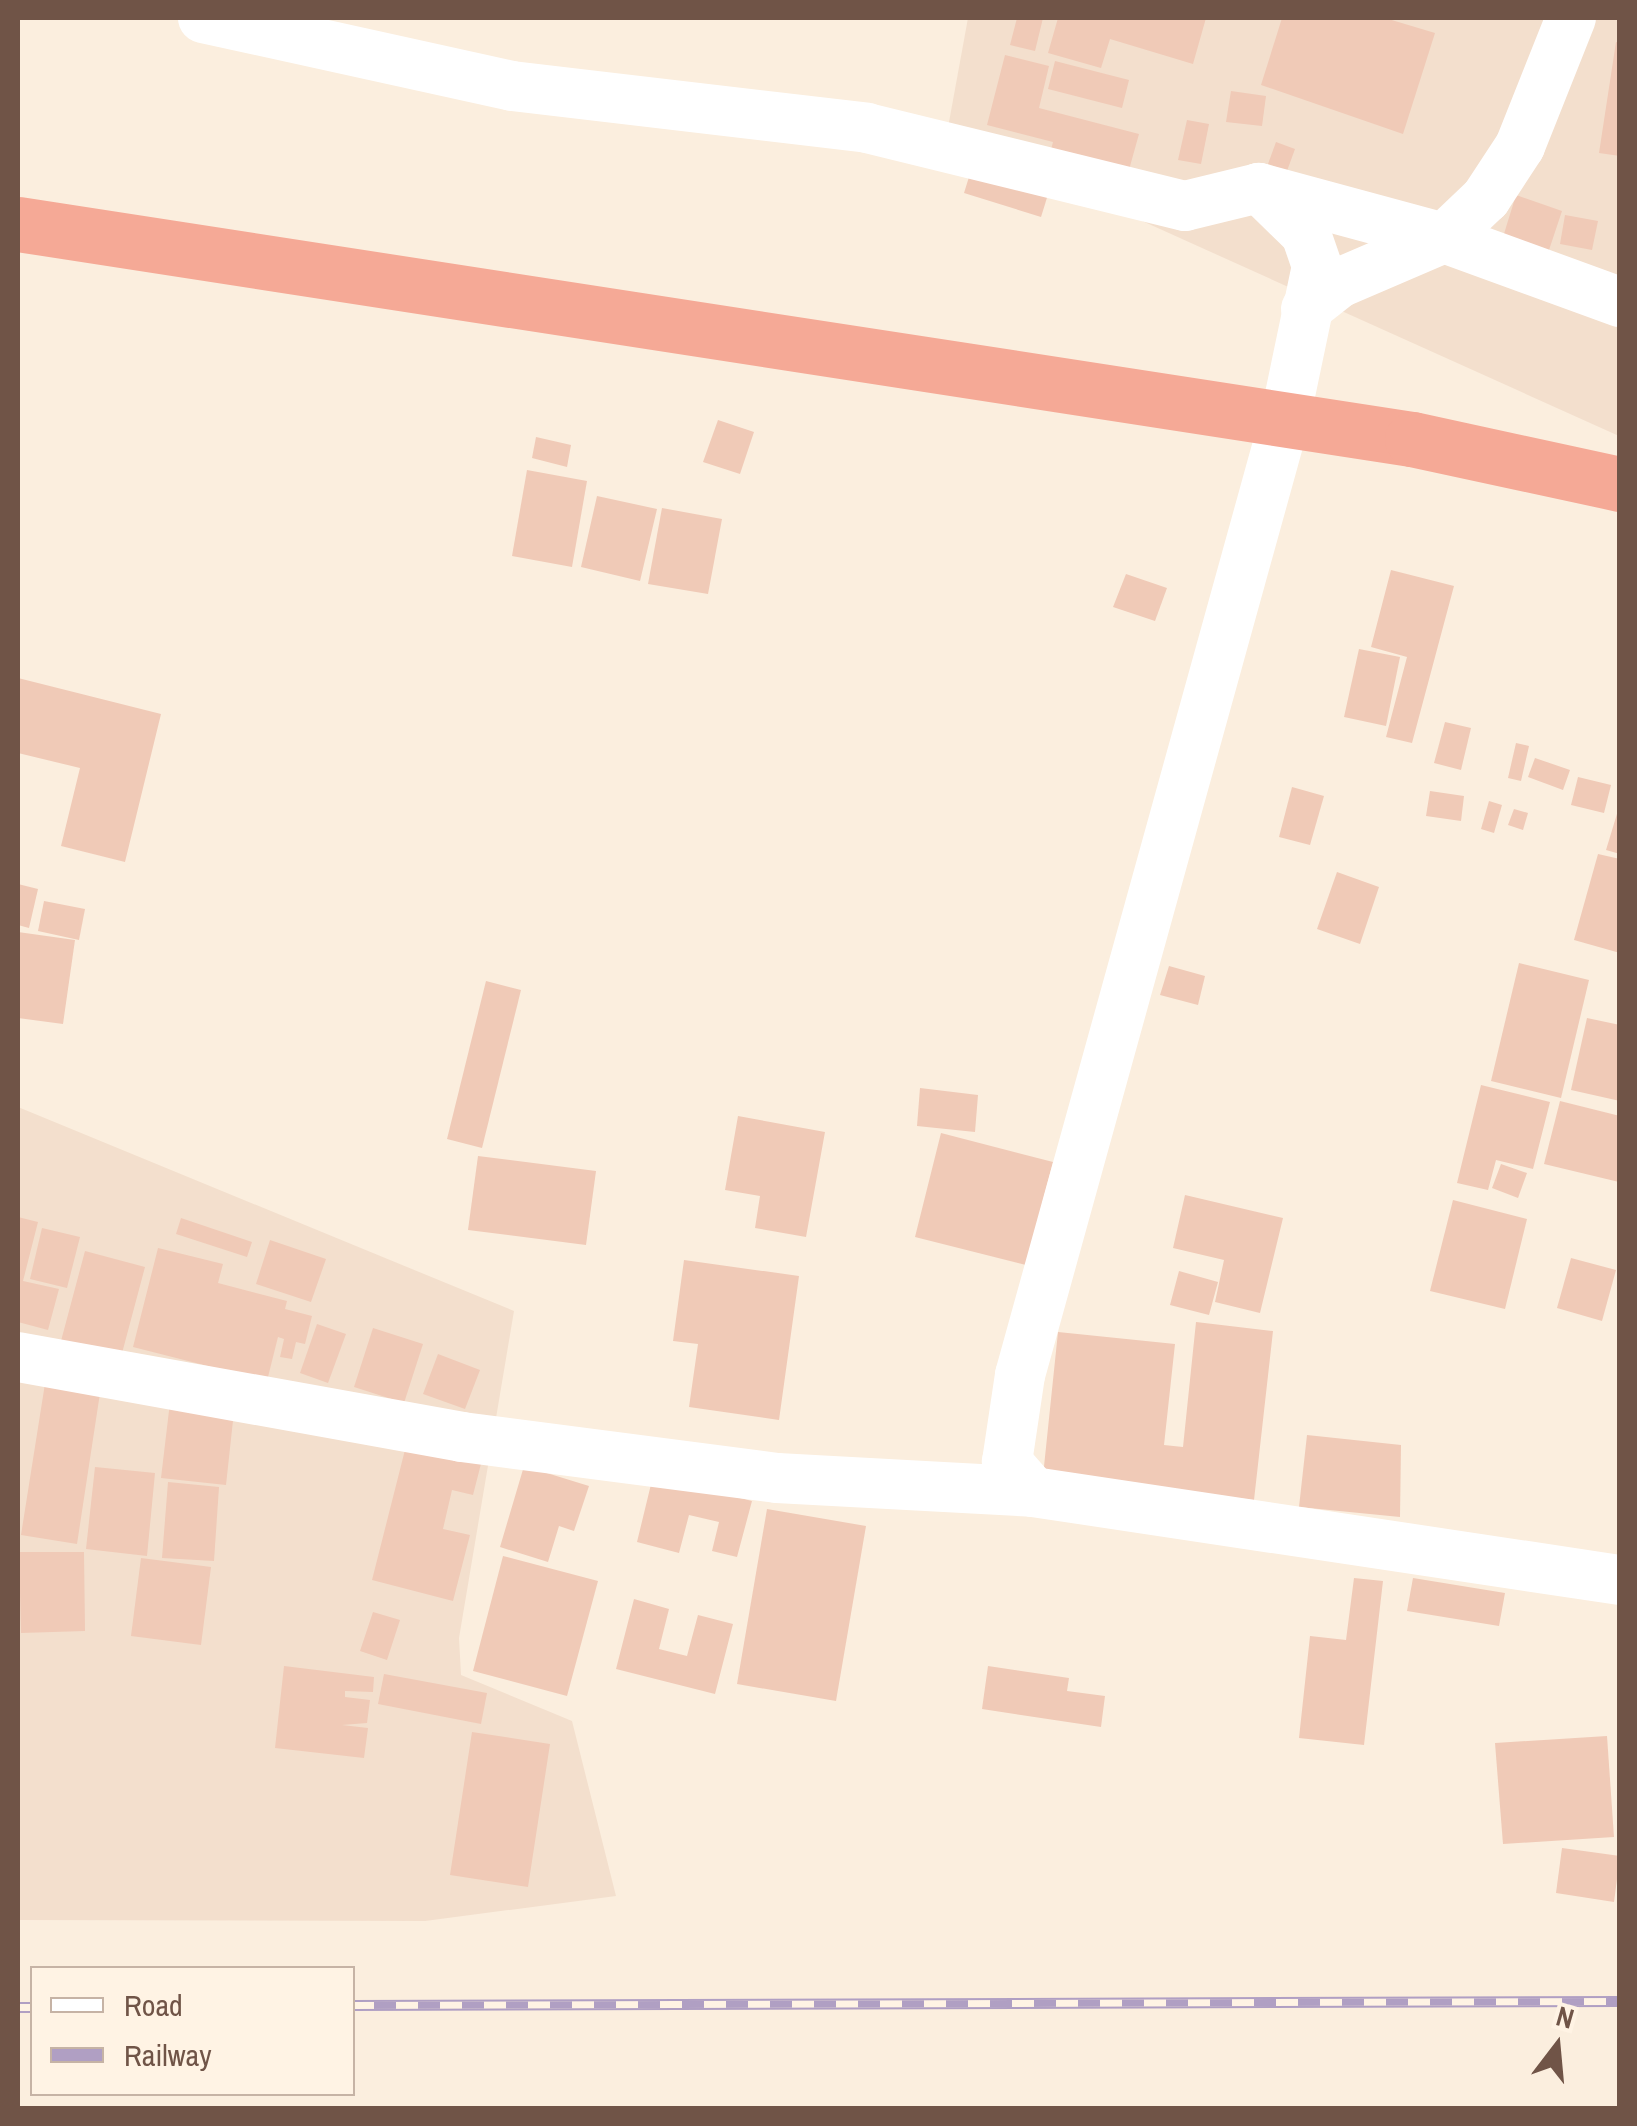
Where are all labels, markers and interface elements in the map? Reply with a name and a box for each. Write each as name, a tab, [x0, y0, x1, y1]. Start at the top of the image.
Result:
legend	[30, 1966, 355, 2096]
text: Road	[124, 1985, 183, 2025]
north arrow	[1507, 1996, 1607, 2096]
text: N	[1552, 1997, 1578, 2038]
text: Railway	[124, 2035, 211, 2075]

